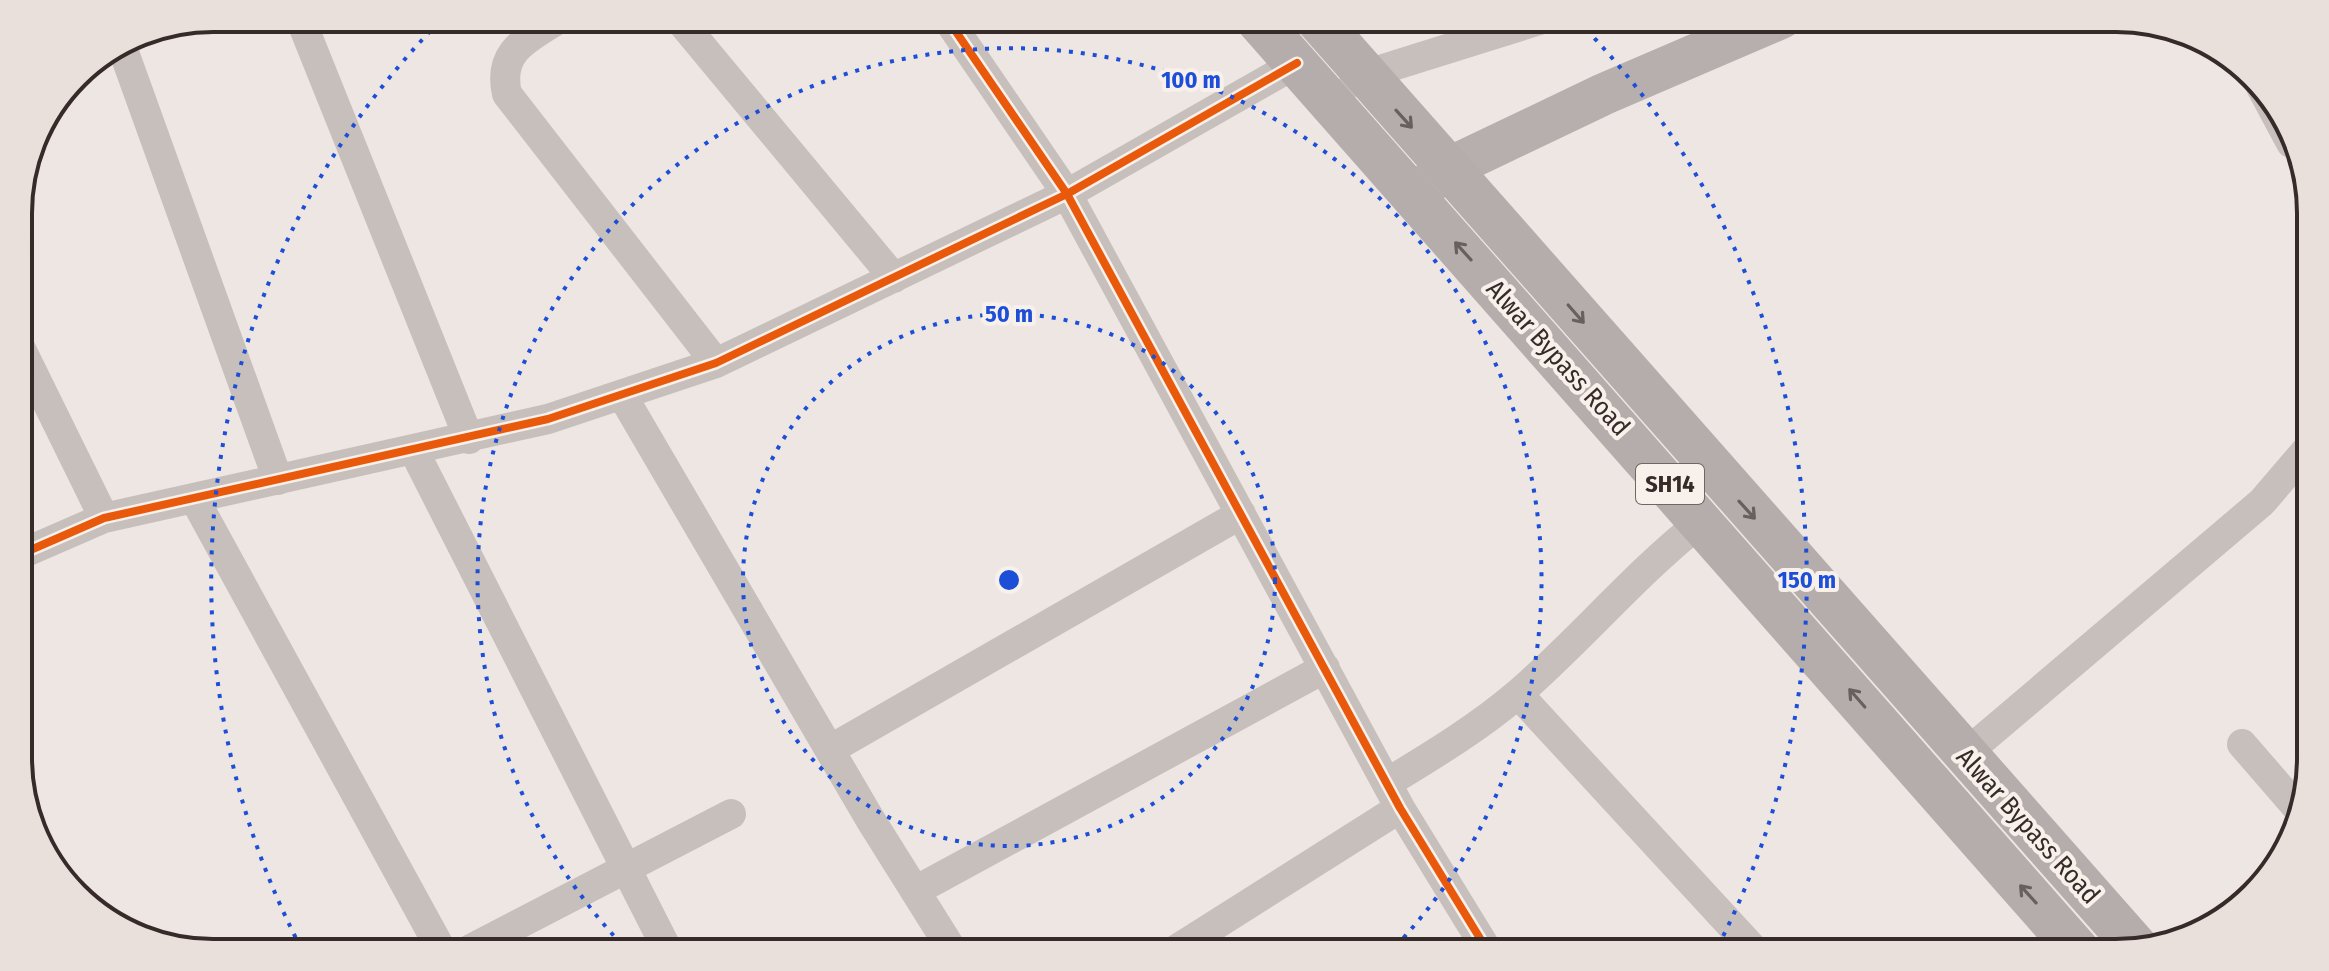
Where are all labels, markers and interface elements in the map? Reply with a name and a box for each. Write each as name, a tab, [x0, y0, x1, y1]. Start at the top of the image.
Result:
text: 100 m	[1161, 66, 1221, 94]
one-way arrow	[1394, 108, 1413, 129]
one-way arrow	[1455, 242, 1473, 262]
street label: Alwar Bypass Road	[1480, 274, 1636, 442]
text: 50 m	[985, 300, 1033, 328]
one-way arrow	[1567, 304, 1585, 324]
road number: SH14	[1636, 464, 1704, 504]
one-way arrow	[1737, 500, 1755, 520]
centre of rings	[995, 566, 1023, 594]
text: 150 m	[1778, 566, 1836, 594]
one-way arrow	[1848, 689, 1866, 709]
street label: Alwar Bypass Road	[1950, 742, 2106, 910]
one-way arrow	[2019, 885, 2037, 905]

